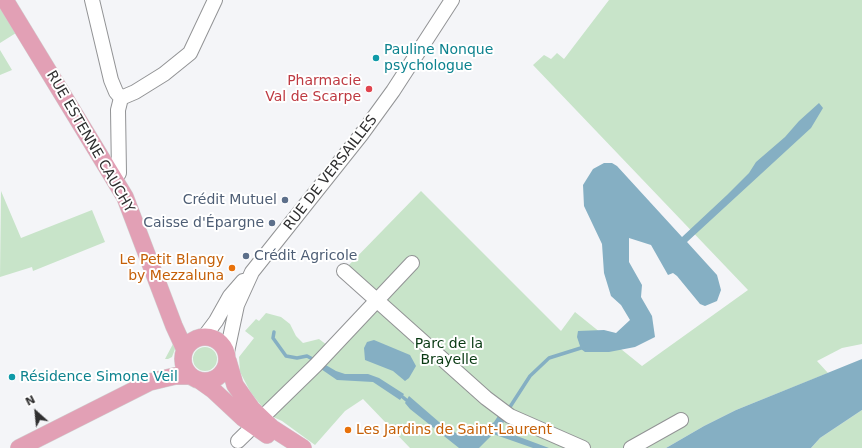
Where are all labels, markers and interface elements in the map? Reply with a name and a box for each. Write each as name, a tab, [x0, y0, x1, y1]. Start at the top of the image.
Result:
place label: Pauline Nonque psychologue	[384, 42, 493, 74]
marker: Pauline Nonque psychologue	[371, 53, 381, 63]
street label: RUE ESTENNE CAUCHY	[42, 68, 138, 216]
place label: Pharmacie Val de Scarpe	[265, 73, 361, 106]
marker: Pharmacie Val de Scarpe	[364, 84, 374, 94]
street label: RUE DE VERSAILLES	[281, 112, 381, 234]
place label: Crédit Mutuel	[183, 192, 277, 208]
marker: Crédit Mutuel	[280, 195, 290, 205]
place label: Caisse d'Épargne	[143, 215, 264, 231]
marker: Caisse d'Épargne	[267, 218, 277, 228]
place label: Crédit Agricole	[254, 248, 357, 264]
marker: Crédit Agricole	[241, 251, 251, 261]
place label: Le Petit Blangy by Mezzaluna	[119, 252, 224, 284]
marker: Le Petit Blangy by Mezzaluna	[227, 263, 237, 273]
park label: Parc de la Brayelle	[415, 336, 483, 368]
place label: Résidence Simone Veil	[20, 369, 178, 385]
marker: Résidence Simone Veil	[7, 372, 17, 382]
north arrow	[16, 392, 56, 432]
text: N	[23, 393, 37, 409]
place label: Les Jardins de Saint-Laurent	[356, 422, 552, 438]
marker: Les Jardins de Saint-Laurent	[343, 425, 353, 435]

